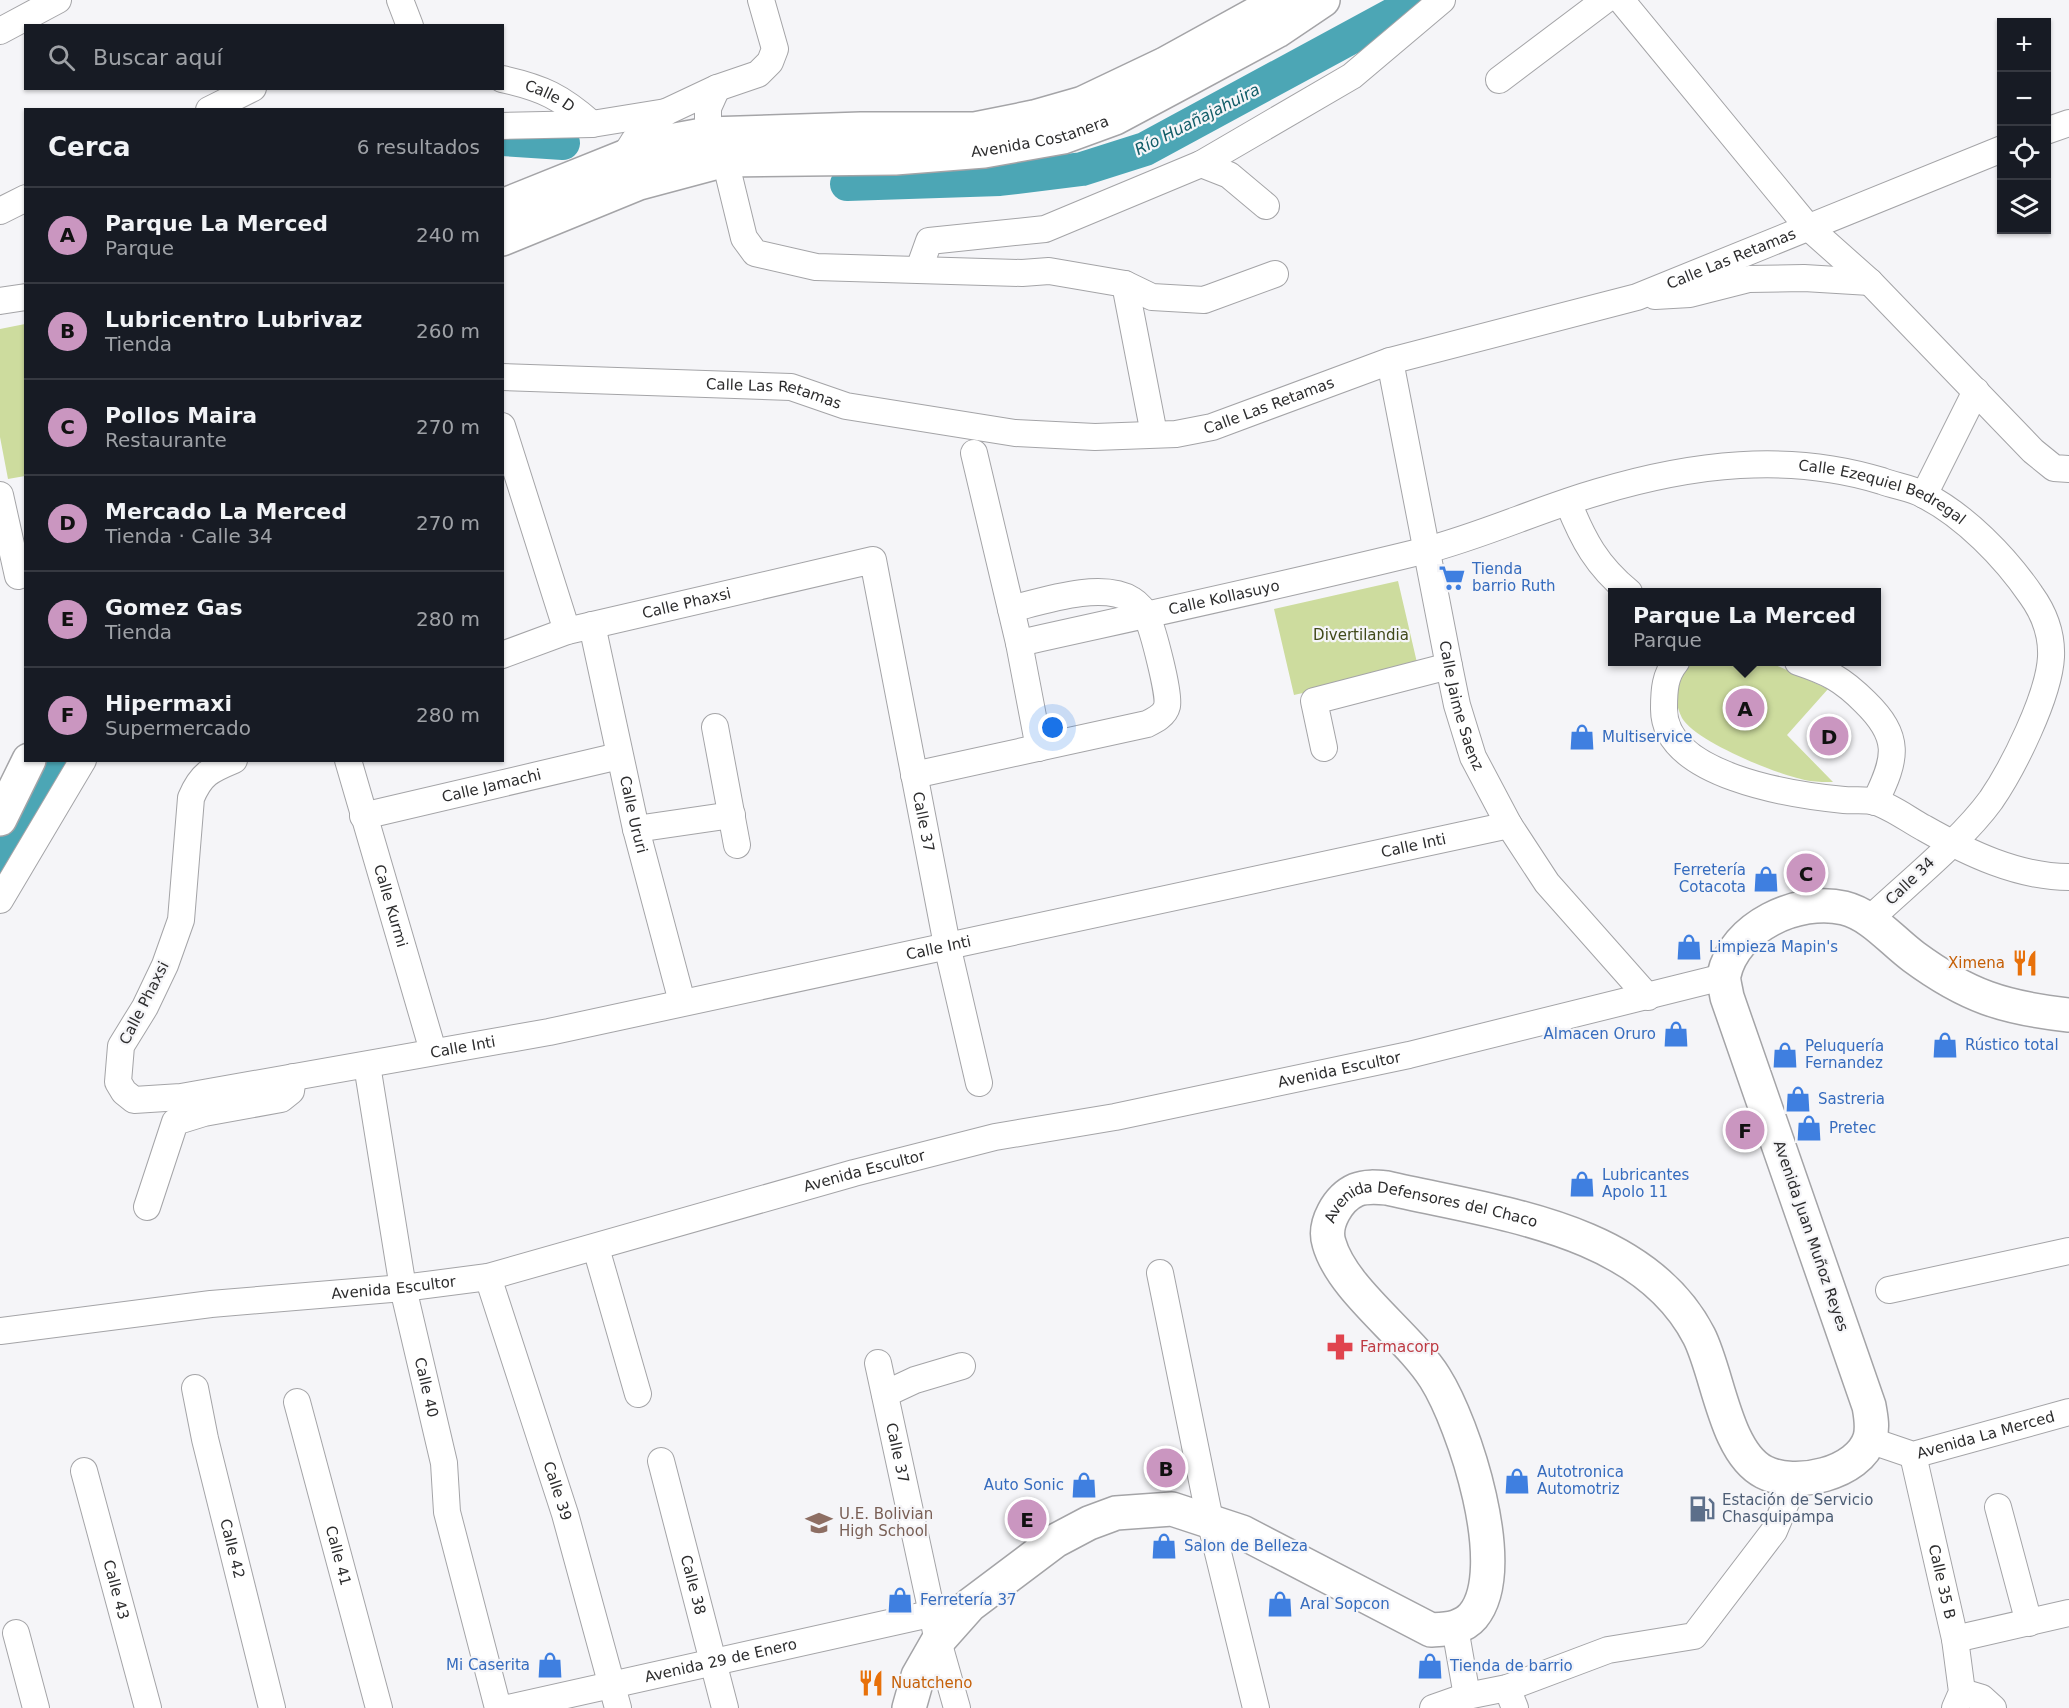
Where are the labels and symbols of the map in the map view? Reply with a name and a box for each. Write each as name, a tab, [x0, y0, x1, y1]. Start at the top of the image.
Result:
street label: Calle D	[523, 76, 578, 116]
water label: Río Huañajahuira	[1132, 80, 1263, 159]
street label: Avenida Costanera	[970, 112, 1111, 161]
street label: Calle Las Retamas	[1664, 224, 1799, 293]
street label: Calle Las Retamas	[1202, 373, 1337, 437]
street label: Calle Las Retamas	[706, 375, 844, 413]
street label: Calle Ezequiel Bedregal	[1798, 456, 1969, 528]
place label: Tienda barrio Ruth	[1471, 560, 1556, 595]
supermarket icon: Tienda barrio Ruth	[1437, 563, 1467, 593]
street label: Calle Kollasuyo	[1167, 576, 1281, 619]
street label: Calle Phaxsi	[640, 584, 733, 622]
park label: Divertilandia	[1313, 626, 1409, 644]
street label: Calle Jaime Saenz	[1435, 639, 1488, 774]
pin: A	[1726, 686, 1764, 730]
your location	[1038, 713, 1067, 742]
pin: D	[1810, 714, 1848, 758]
shop icon: Multiservice	[1567, 722, 1597, 752]
place label: Multiservice	[1602, 728, 1692, 746]
street label: Calle Jamachi	[440, 766, 543, 806]
street label: Calle Ururi	[616, 774, 651, 855]
street label: Calle 37	[909, 790, 938, 854]
street label: Calle Inti	[1379, 830, 1448, 861]
pin: C	[1786, 850, 1826, 896]
street label: Calle 34	[1882, 853, 1938, 909]
place label: Ferretería Cotacota	[1673, 861, 1746, 896]
street label: Calle Kurmi	[370, 862, 411, 949]
shop icon: Ferretería Cotacota	[1751, 864, 1781, 894]
street label: Calle Inti	[904, 932, 973, 964]
shop icon: Limpieza Mapin's	[1674, 932, 1704, 962]
place label: Limpieza Mapin's	[1709, 938, 1838, 956]
restaurant icon: Ximena	[2010, 948, 2040, 978]
place label: Ximena	[1948, 954, 2005, 972]
street label: Calle Phaxsi	[115, 959, 173, 1047]
shop icon: Almacen Oruro	[1661, 1019, 1691, 1049]
place label: Almacen Oruro	[1544, 1025, 1656, 1043]
shop icon: Rústico total	[1930, 1030, 1960, 1060]
street label: Calle Inti	[429, 1033, 497, 1062]
place label: Rústico total	[1965, 1036, 2059, 1054]
place label: Peluquería Fernandez	[1805, 1037, 1884, 1072]
shop icon: Peluquería Fernandez	[1770, 1040, 1800, 1070]
street label: Avenida Escultor	[1276, 1048, 1403, 1091]
shop icon: Sastreria	[1783, 1084, 1813, 1114]
place label: Sastreria	[1818, 1090, 1885, 1108]
pin: F	[1726, 1108, 1764, 1152]
shop icon: Pretec	[1794, 1113, 1824, 1143]
place label: Pretec	[1829, 1119, 1876, 1137]
street label: Avenida Juan Muñoz Reyes	[1770, 1138, 1852, 1334]
street label: Avenida Escultor	[801, 1146, 928, 1196]
place label: Lubricantes Apolo 11	[1602, 1166, 1690, 1201]
shop icon: Lubricantes Apolo 11	[1567, 1169, 1597, 1199]
text: Avenida Defensores del Chaco	[1321, 1178, 1540, 1231]
street label: Avenida Defensores del Chaco	[1323, 1216, 1551, 1238]
street label: Avenida Escultor	[331, 1272, 458, 1303]
pharmacy icon: Farmacorp	[1325, 1332, 1355, 1362]
place label: Farmacorp	[1360, 1338, 1439, 1356]
street label: Calle 40	[411, 1356, 442, 1419]
street label: Avenida La Merced	[1915, 1407, 2057, 1462]
street label: Calle 37	[882, 1421, 913, 1485]
pin: B	[1146, 1446, 1186, 1490]
street label: Calle 39	[540, 1459, 575, 1523]
place label: Autotronica Automotriz	[1537, 1463, 1624, 1498]
shop icon: Autotronica Automotriz	[1502, 1466, 1532, 1496]
shop icon: Auto Sonic	[1069, 1470, 1099, 1500]
place label: Auto Sonic	[984, 1476, 1064, 1494]
place label: Estación de Servicio Chasquipampa	[1722, 1491, 1873, 1526]
fuel station icon: Estación de Servicio Chasquipampa	[1687, 1494, 1717, 1524]
pin: E	[1008, 1496, 1046, 1541]
place label: U.E. Bolivian High School	[839, 1505, 933, 1540]
school or university icon: U.E. Bolivian High School	[804, 1508, 834, 1538]
street label: Calle 42	[216, 1517, 248, 1581]
street label: Calle 41	[322, 1524, 355, 1587]
shop icon: Salon de Belleza	[1149, 1531, 1179, 1561]
place label: Salon de Belleza	[1184, 1537, 1308, 1555]
street label: Calle 35 B	[1925, 1543, 1959, 1621]
street label: Calle 38	[677, 1553, 709, 1617]
street label: Calle 43	[99, 1558, 133, 1622]
shop icon: Ferretería 37	[885, 1585, 915, 1615]
shop icon: Aral Sopcon	[1265, 1589, 1295, 1619]
place label: Ferretería 37	[920, 1591, 1017, 1609]
place label: Aral Sopcon	[1300, 1595, 1390, 1613]
street label: Avenida 29 de Enero	[643, 1635, 799, 1686]
shop icon: Mi Caserita	[535, 1650, 565, 1680]
shop icon: Tienda de barrio	[1415, 1651, 1445, 1681]
place label: Mi Caserita	[446, 1656, 530, 1674]
place label: Tienda de barrio	[1449, 1657, 1573, 1675]
restaurant icon: Nuatcheno	[856, 1668, 886, 1698]
place label: Nuatcheno	[891, 1674, 972, 1692]

